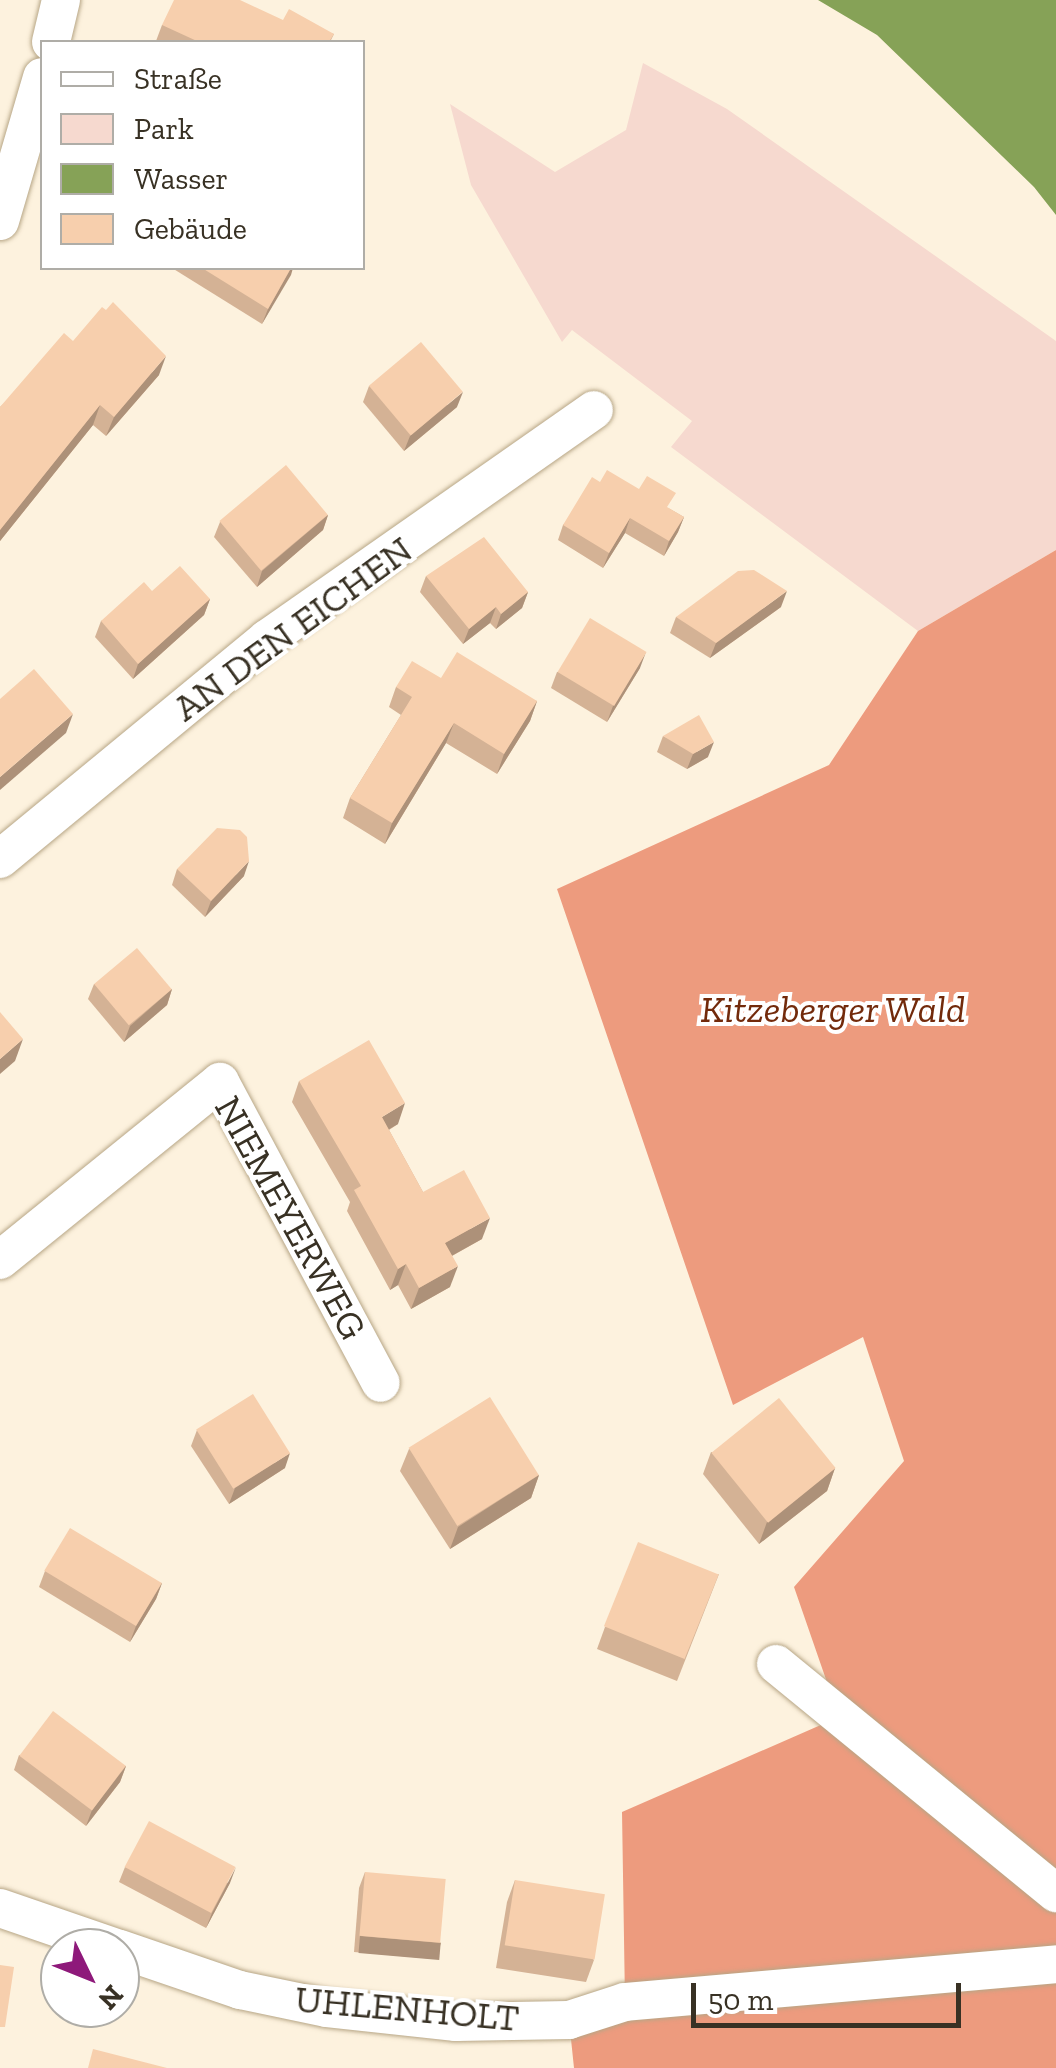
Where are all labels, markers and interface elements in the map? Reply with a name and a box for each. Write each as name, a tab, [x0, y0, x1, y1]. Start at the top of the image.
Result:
legend	[40, 40, 365, 270]
text: Straße	[134, 61, 222, 97]
text: Park	[134, 111, 194, 147]
text: Wasser	[134, 161, 228, 197]
text: Gebäude	[134, 211, 247, 247]
street label: AN DEN EICHEN	[165, 527, 421, 731]
park label: Kitzeberger Wald	[700, 987, 966, 1033]
street label: NIEMEYERWEG	[204, 1088, 376, 1348]
north arrow	[40, 1928, 140, 2028]
scale bar	[696, 1963, 966, 2025]
street label: UHLENHOLT	[293, 1976, 521, 2042]
text: N	[92, 1978, 130, 2016]
text: 50 m	[708, 1982, 773, 2018]

